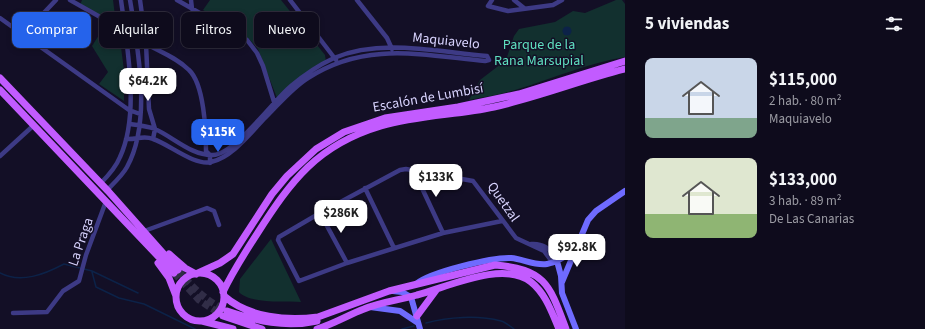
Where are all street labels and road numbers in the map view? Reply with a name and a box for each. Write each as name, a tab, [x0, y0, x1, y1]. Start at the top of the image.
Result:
street label: Maquiavelo	[411, 28, 481, 54]
street label: Escalón de Lumbisí	[371, 78, 485, 118]
street label: Quetzal	[482, 178, 524, 226]
street label: La Praga	[63, 215, 99, 269]

